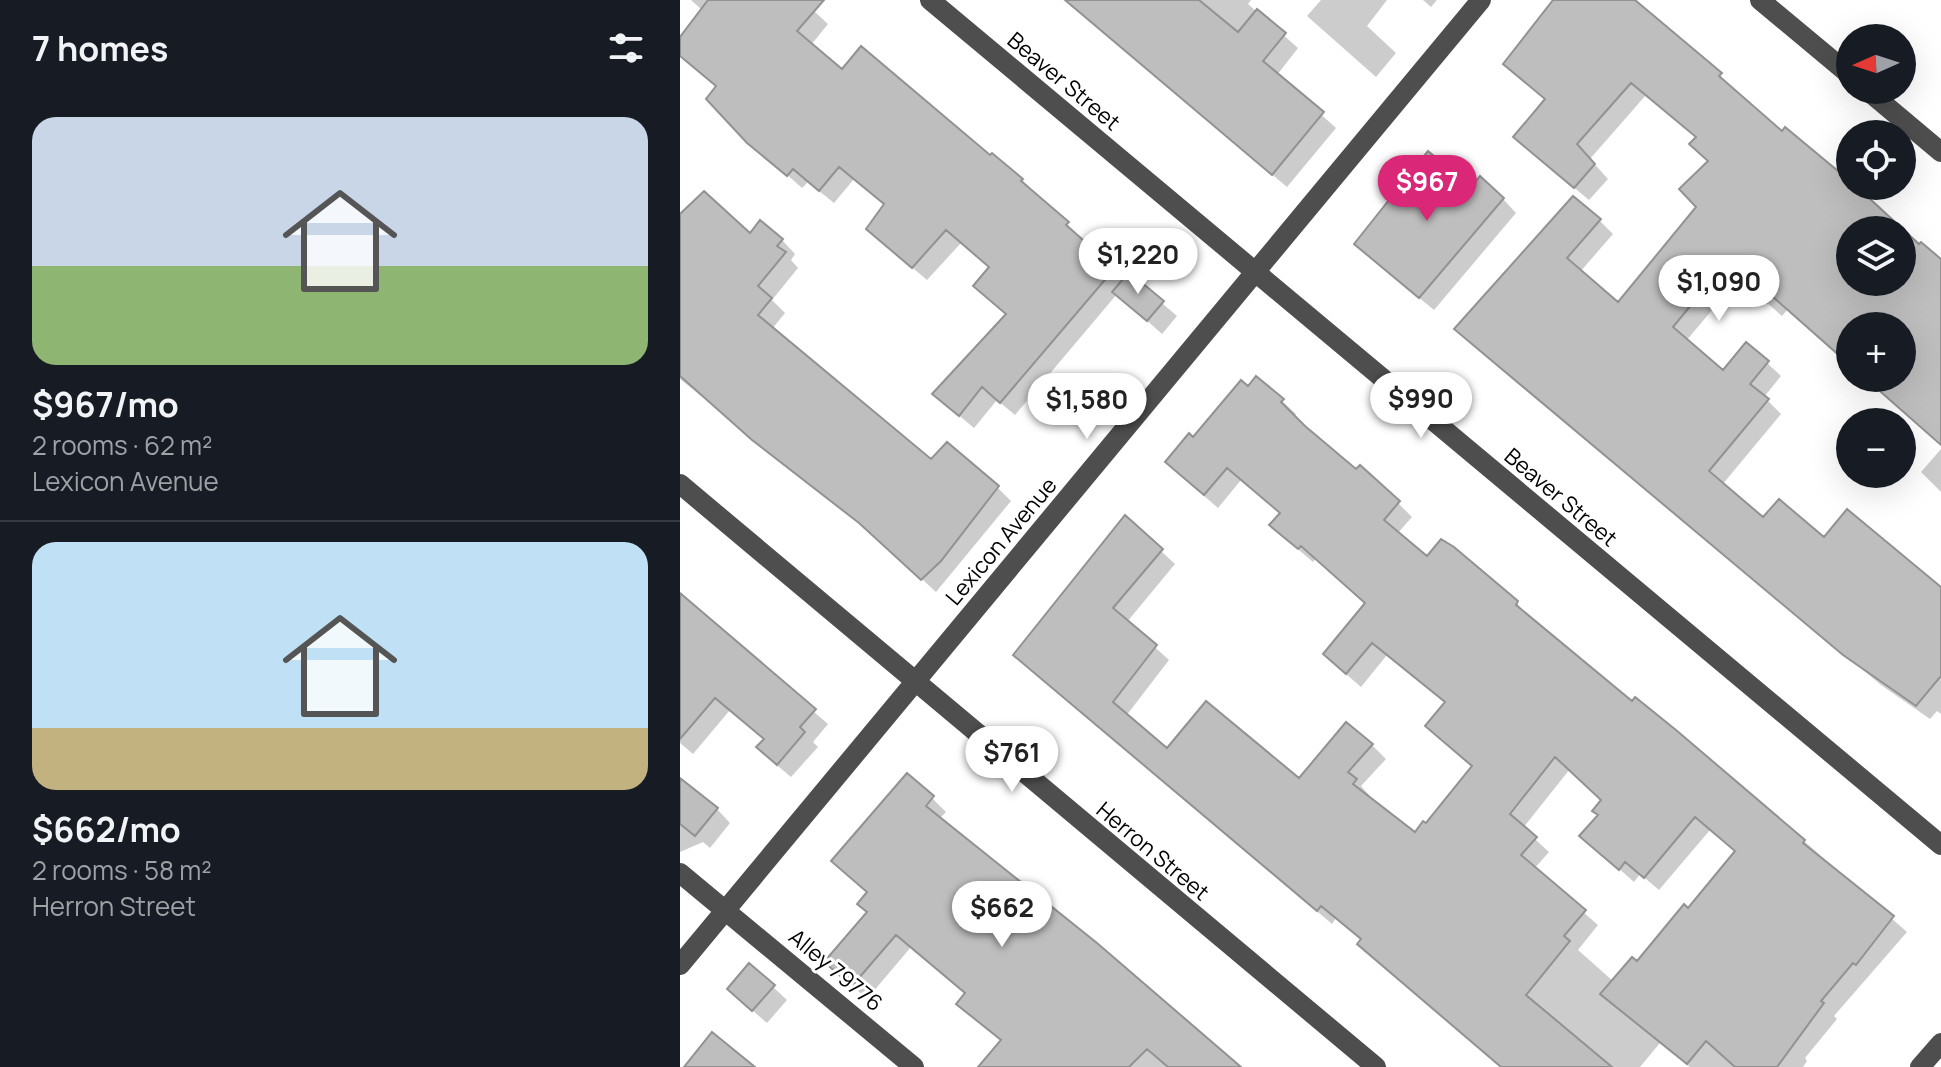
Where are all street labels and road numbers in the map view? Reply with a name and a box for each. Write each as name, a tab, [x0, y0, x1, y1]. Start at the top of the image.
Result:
street label: Beaver Street	[1001, 25, 1127, 137]
street label: Beaver Street	[1498, 441, 1624, 553]
street label: Lexicon Avenue	[939, 471, 1063, 611]
street label: Herron Street	[1090, 795, 1216, 907]
street label: Alley 79776	[783, 922, 889, 1018]

